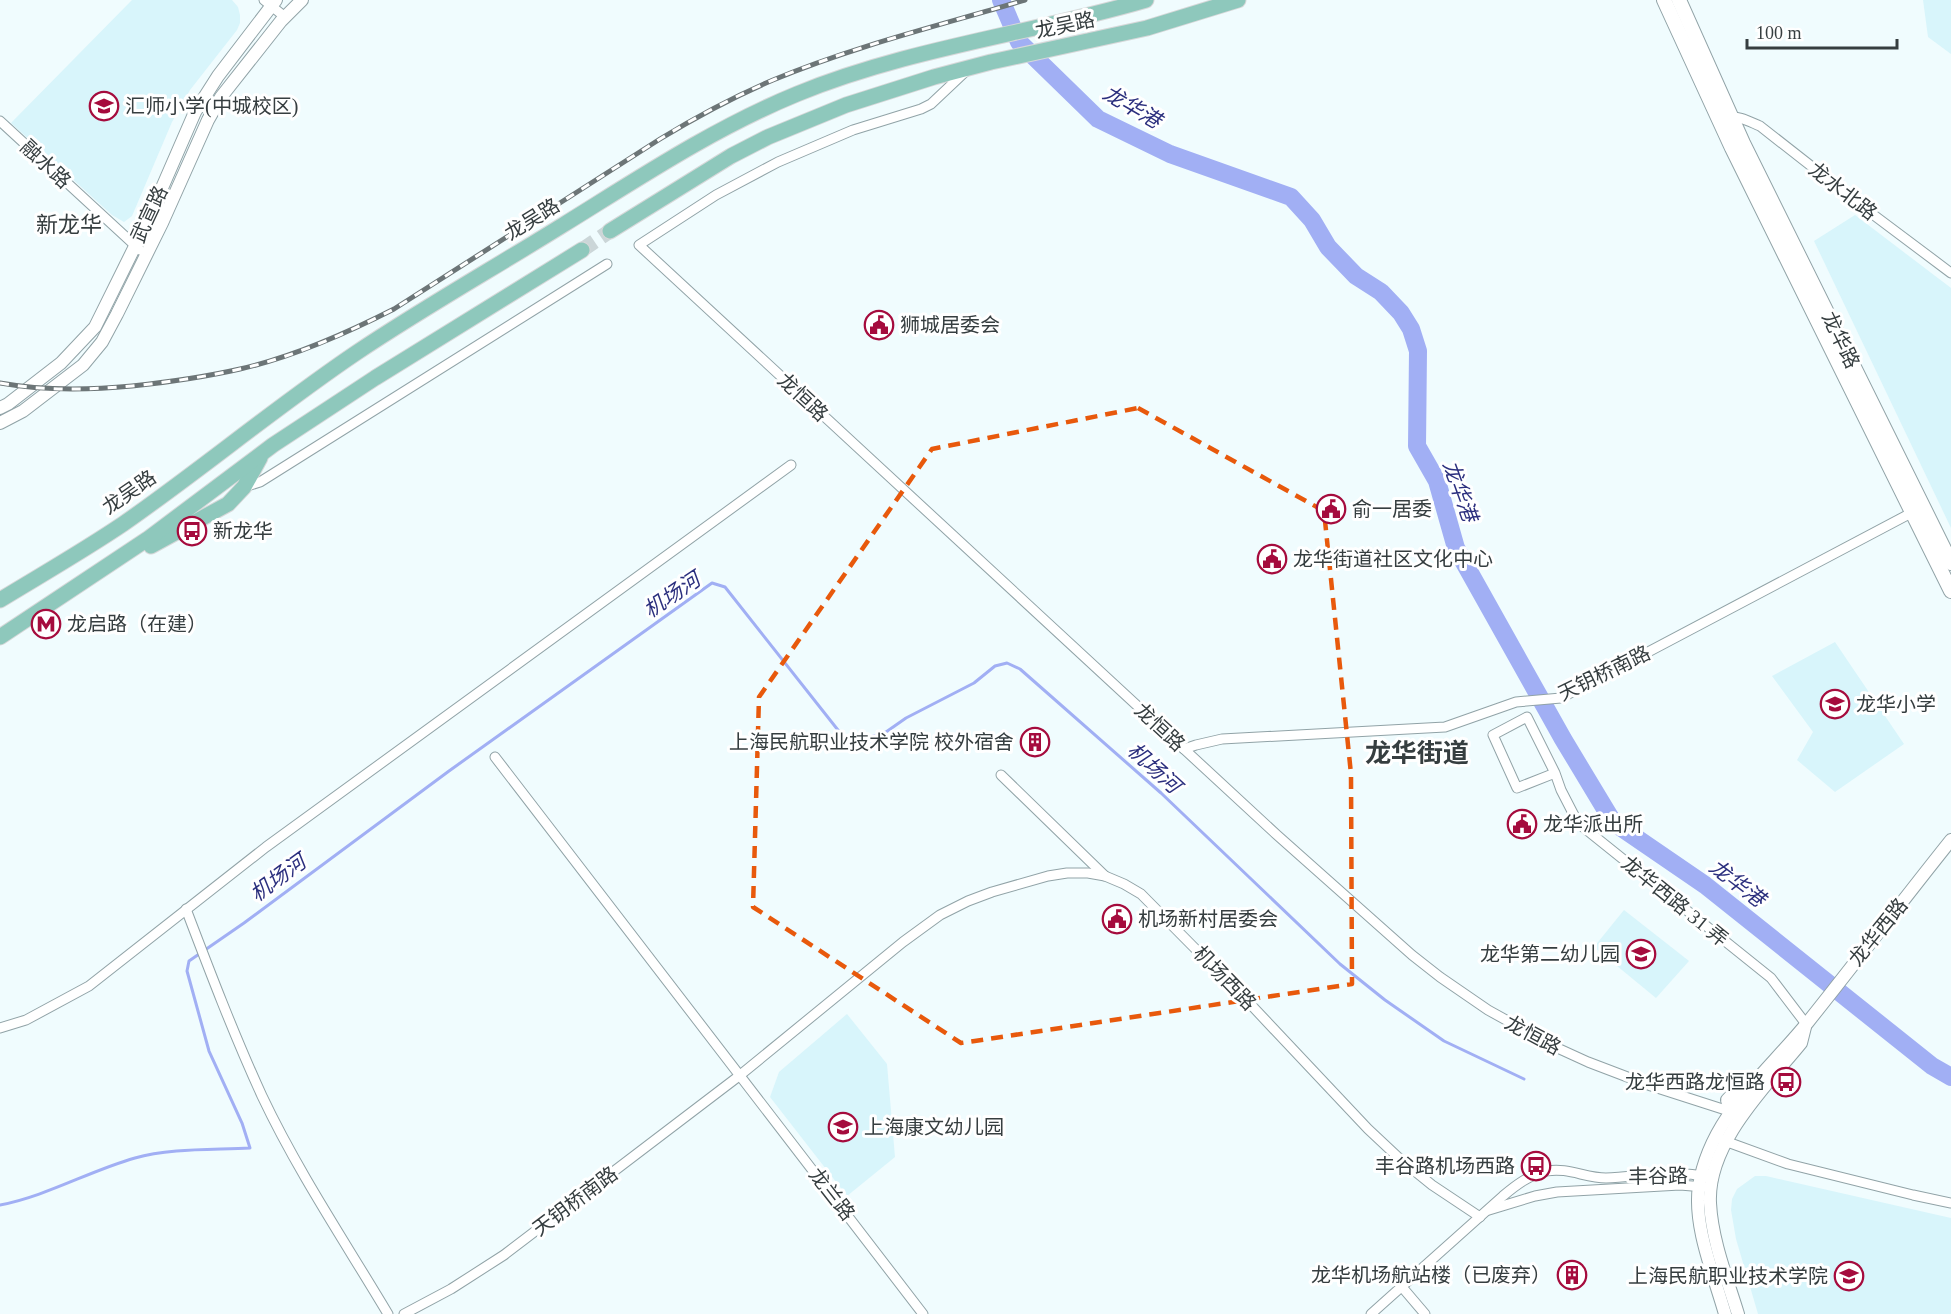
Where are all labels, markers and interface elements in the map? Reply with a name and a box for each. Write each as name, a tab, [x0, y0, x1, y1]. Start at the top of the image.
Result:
street label: 龙吴路	[1033, 8, 1097, 42]
scale bar	[1747, 12, 1897, 50]
text: 100 m	[1756, 23, 1802, 43]
water label: 龙华港	[1099, 81, 1168, 135]
school or university icon: 汇师小学(中城校区)	[88, 90, 120, 122]
place label: 汇师小学(中城校区)	[125, 95, 298, 118]
street label: 融水路	[17, 135, 75, 193]
street label: 龙水北路	[1805, 158, 1881, 224]
street label: 武宣路	[126, 182, 172, 246]
street label: 龙吴路	[501, 194, 563, 244]
district label: 新龙华	[36, 212, 102, 237]
street label: 龙华路	[1818, 308, 1864, 372]
public building icon: 狮城居委会	[863, 309, 895, 341]
place label: 狮城居委会	[900, 314, 1000, 336]
street label: 龙恒路	[774, 368, 832, 426]
water label: 龙华港	[1438, 457, 1483, 528]
street label: 龙吴路	[98, 466, 160, 518]
public building icon: 俞一居委	[1315, 493, 1347, 525]
place label: 俞一居委	[1352, 498, 1432, 520]
bus stop icon: 新龙华	[176, 515, 208, 547]
place label: 新龙华	[213, 520, 273, 542]
public building icon: 龙华街道社区文化中心	[1256, 543, 1288, 575]
place label: 龙华街道社区文化中心	[1293, 548, 1493, 570]
water label: 机场河	[639, 565, 708, 623]
metro station icon: 龙启路（在建）	[30, 608, 62, 640]
place label: 龙启路（在建）	[67, 613, 207, 635]
street label: 天钥桥南路	[1554, 641, 1654, 705]
school or university icon: 龙华小学	[1819, 688, 1851, 720]
place label: 龙华小学	[1856, 693, 1936, 715]
street label: 龙恒路	[1131, 698, 1189, 756]
building icon: 上海民航职业技术学院 校外宿舍	[1019, 726, 1051, 758]
place label: 上海民航职业技术学院 校外宿舍	[729, 731, 1014, 753]
water label: 机场河	[1123, 738, 1188, 801]
district label: 龙华街道	[1365, 739, 1469, 768]
public building icon: 龙华派出所	[1506, 808, 1538, 840]
place label: 龙华派出所	[1543, 813, 1643, 835]
water label: 机场河	[245, 847, 314, 906]
street label: 龙华西路 31 弄	[1618, 852, 1732, 950]
water label: 龙华港	[1705, 854, 1772, 913]
street label: 龙华西路	[1844, 894, 1912, 970]
public building icon: 机场新村居委会	[1101, 903, 1133, 935]
place label: 机场新村居委会	[1138, 908, 1278, 930]
school or university icon: 龙华第二幼儿园	[1625, 938, 1657, 970]
street label: 机场西路	[1189, 942, 1261, 1014]
place label: 龙华第二幼儿园	[1480, 943, 1620, 965]
street label: 龙恒路	[1501, 1011, 1565, 1059]
bus stop icon: 龙华西路龙恒路	[1770, 1066, 1802, 1098]
place label: 龙华西路龙恒路	[1625, 1071, 1765, 1093]
school or university icon: 上海康文幼儿园	[827, 1111, 859, 1143]
place label: 上海康文幼儿园	[864, 1116, 1004, 1138]
bus stop icon: 丰谷路机场西路	[1520, 1150, 1552, 1182]
place label: 丰谷路机场西路	[1375, 1155, 1515, 1177]
street label: 天钥桥南路	[528, 1162, 622, 1240]
street label: 龙兰路	[805, 1164, 859, 1224]
street label: 丰谷路	[1628, 1164, 1688, 1188]
building icon: 龙华机场航站楼（已废弃）	[1556, 1259, 1588, 1291]
school or university icon: 上海民航职业技术学院	[1833, 1260, 1865, 1292]
place label: 龙华机场航站楼（已废弃）	[1311, 1264, 1551, 1286]
place label: 上海民航职业技术学院	[1628, 1265, 1828, 1287]

